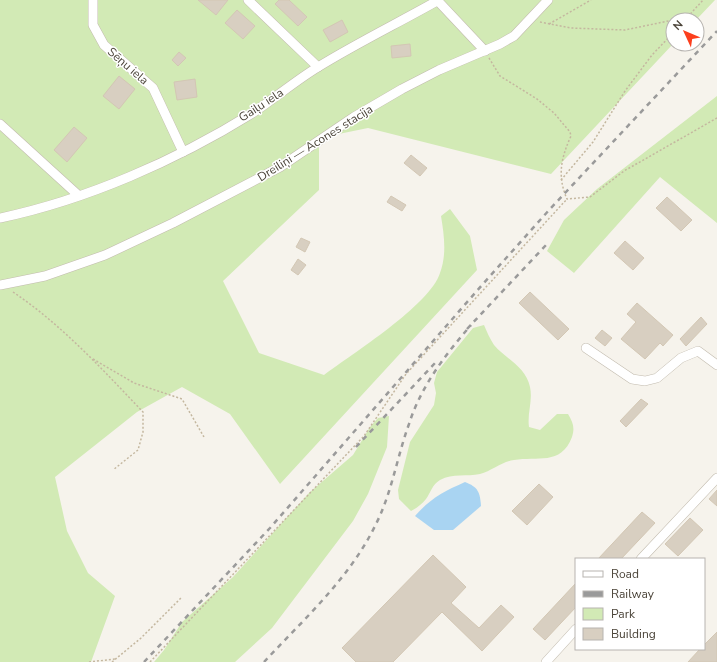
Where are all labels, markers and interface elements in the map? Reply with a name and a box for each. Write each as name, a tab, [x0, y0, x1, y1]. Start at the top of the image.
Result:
north arrow	[665, 12, 705, 52]
text: N	[670, 17, 686, 34]
street label: Sēņu iela	[104, 44, 152, 88]
street label: Gaiļu iela	[236, 85, 286, 125]
street label: Dreiliņi — Acones stacija	[254, 101, 376, 185]
legend	[575, 558, 705, 650]
text: Road	[611, 566, 639, 582]
text: Railway	[611, 586, 655, 602]
text: Park	[611, 606, 636, 622]
text: Building	[611, 626, 656, 642]

